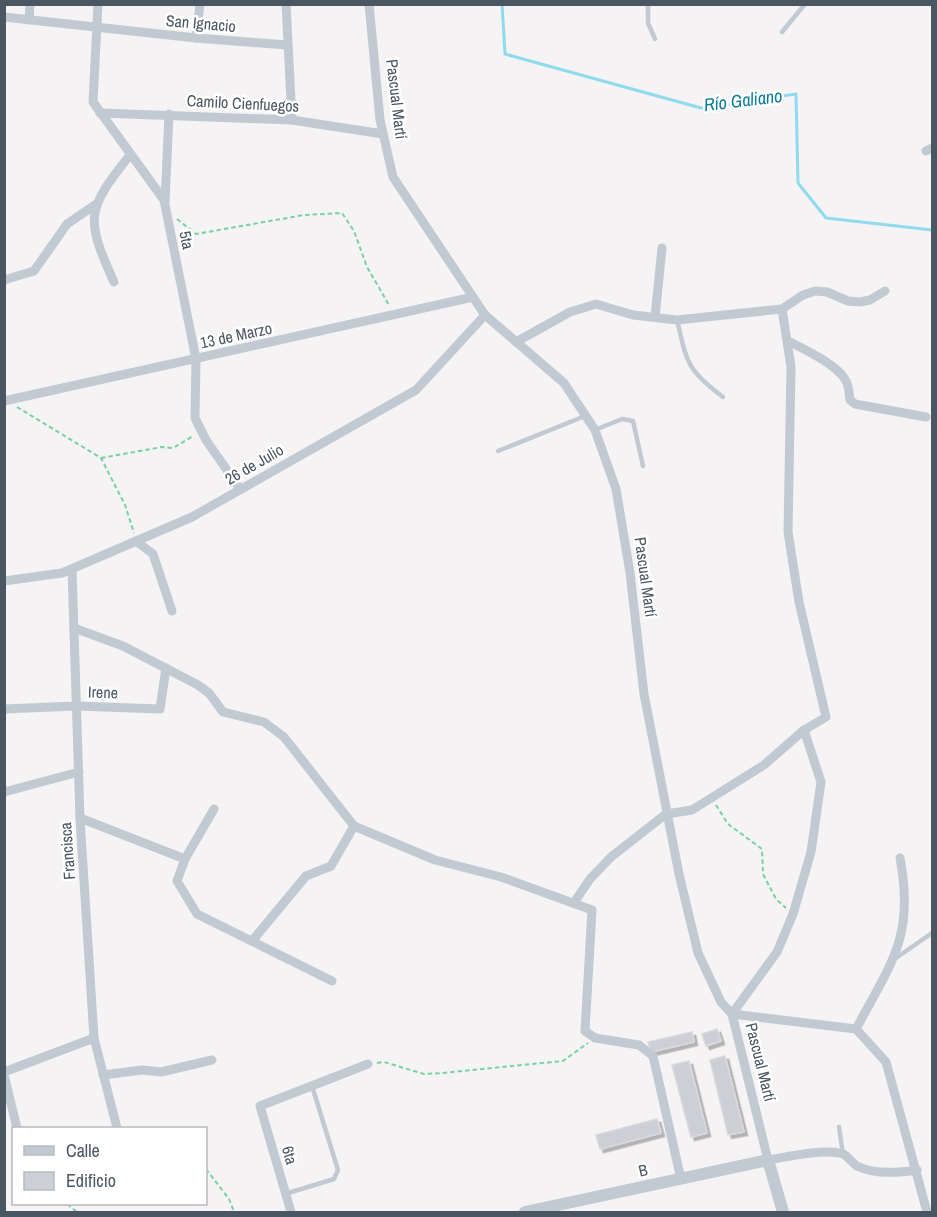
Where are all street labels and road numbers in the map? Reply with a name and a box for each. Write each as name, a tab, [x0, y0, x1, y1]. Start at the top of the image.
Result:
street label: San Ignacio	[165, 9, 237, 37]
street label: Pascual Martí	[381, 58, 413, 140]
street label: Camilo Cienfuegos	[186, 89, 300, 117]
street label: 5ta	[174, 229, 200, 252]
street label: 13 de Marzo	[198, 317, 274, 353]
street label: 26 de Julio	[221, 438, 287, 490]
street label: Pascual Martí	[630, 536, 663, 619]
street label: Irene	[88, 680, 118, 704]
street label: Francisca	[54, 821, 80, 881]
street label: Pascual Martí	[741, 1020, 781, 1104]
street label: 6ta	[277, 1143, 303, 1167]
street label: B	[636, 1158, 650, 1182]

